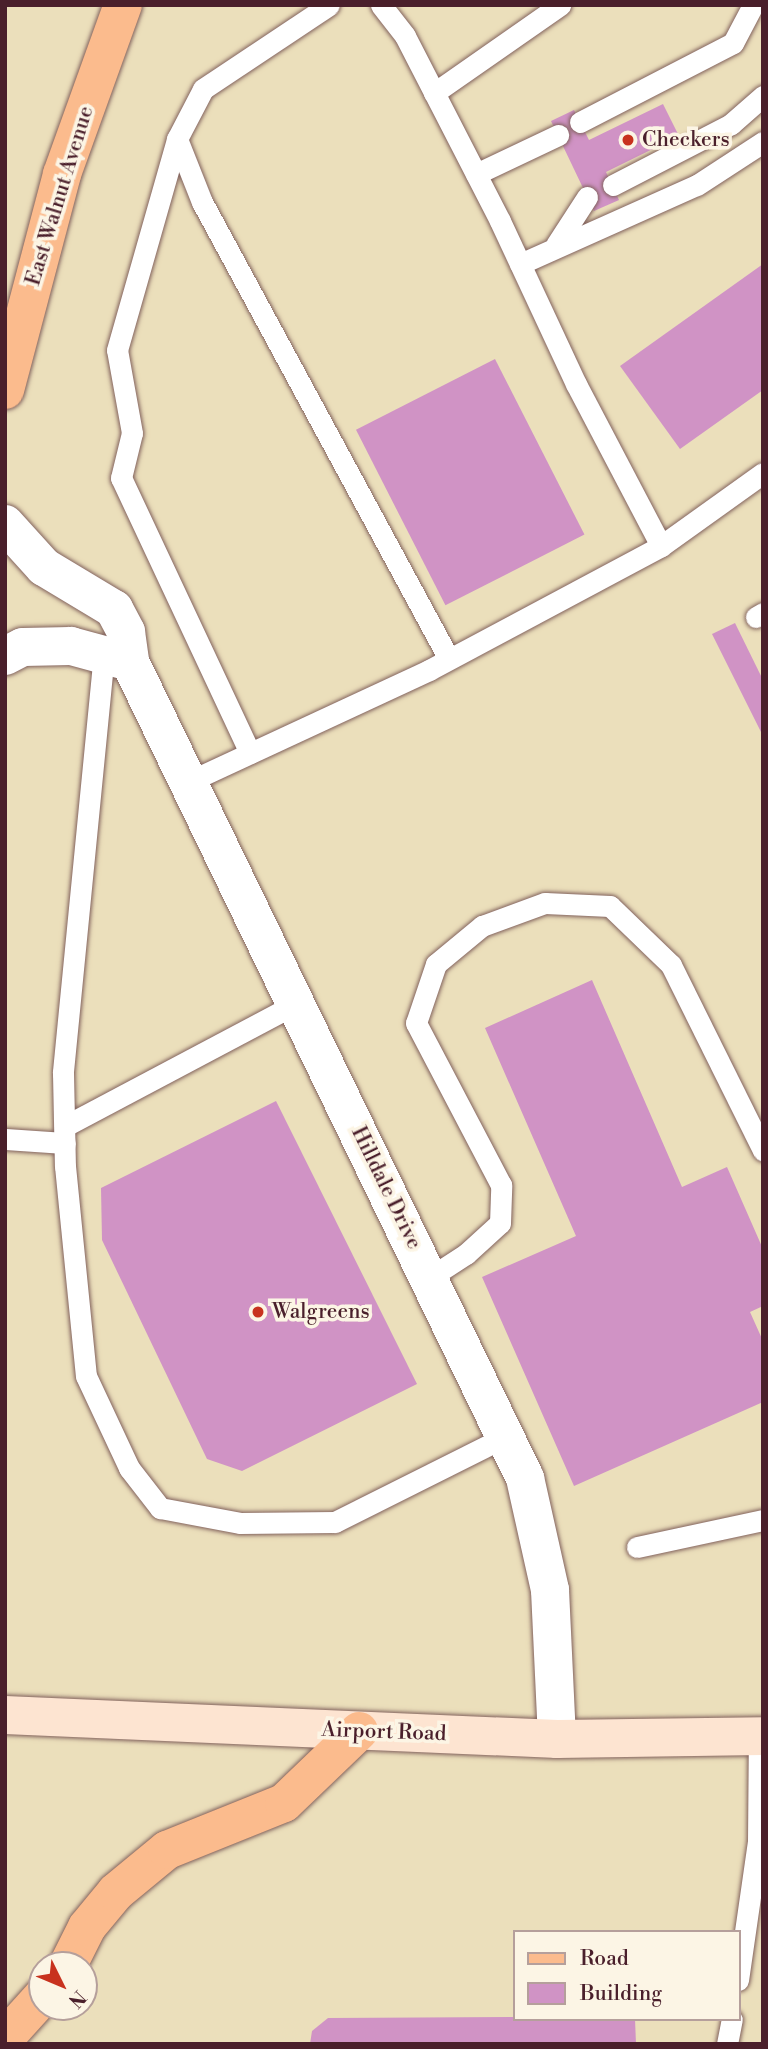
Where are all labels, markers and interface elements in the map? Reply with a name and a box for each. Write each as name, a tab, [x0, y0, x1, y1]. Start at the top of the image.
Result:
street label: East Walnut Avenue	[21, 103, 99, 289]
place label: Checkers	[642, 127, 730, 153]
marker: Checkers	[620, 132, 636, 148]
street label: Hilldale Drive	[345, 1123, 427, 1253]
place label: Walgreens	[272, 1299, 370, 1325]
marker: Walgreens	[250, 1304, 266, 1320]
street label: Airport Road	[321, 1717, 447, 1747]
legend	[512, 1930, 740, 2021]
text: Road	[580, 1946, 629, 1972]
north arrow	[28, 1951, 98, 2021]
text: Building	[580, 1981, 662, 2007]
text: N	[63, 1985, 91, 2013]

